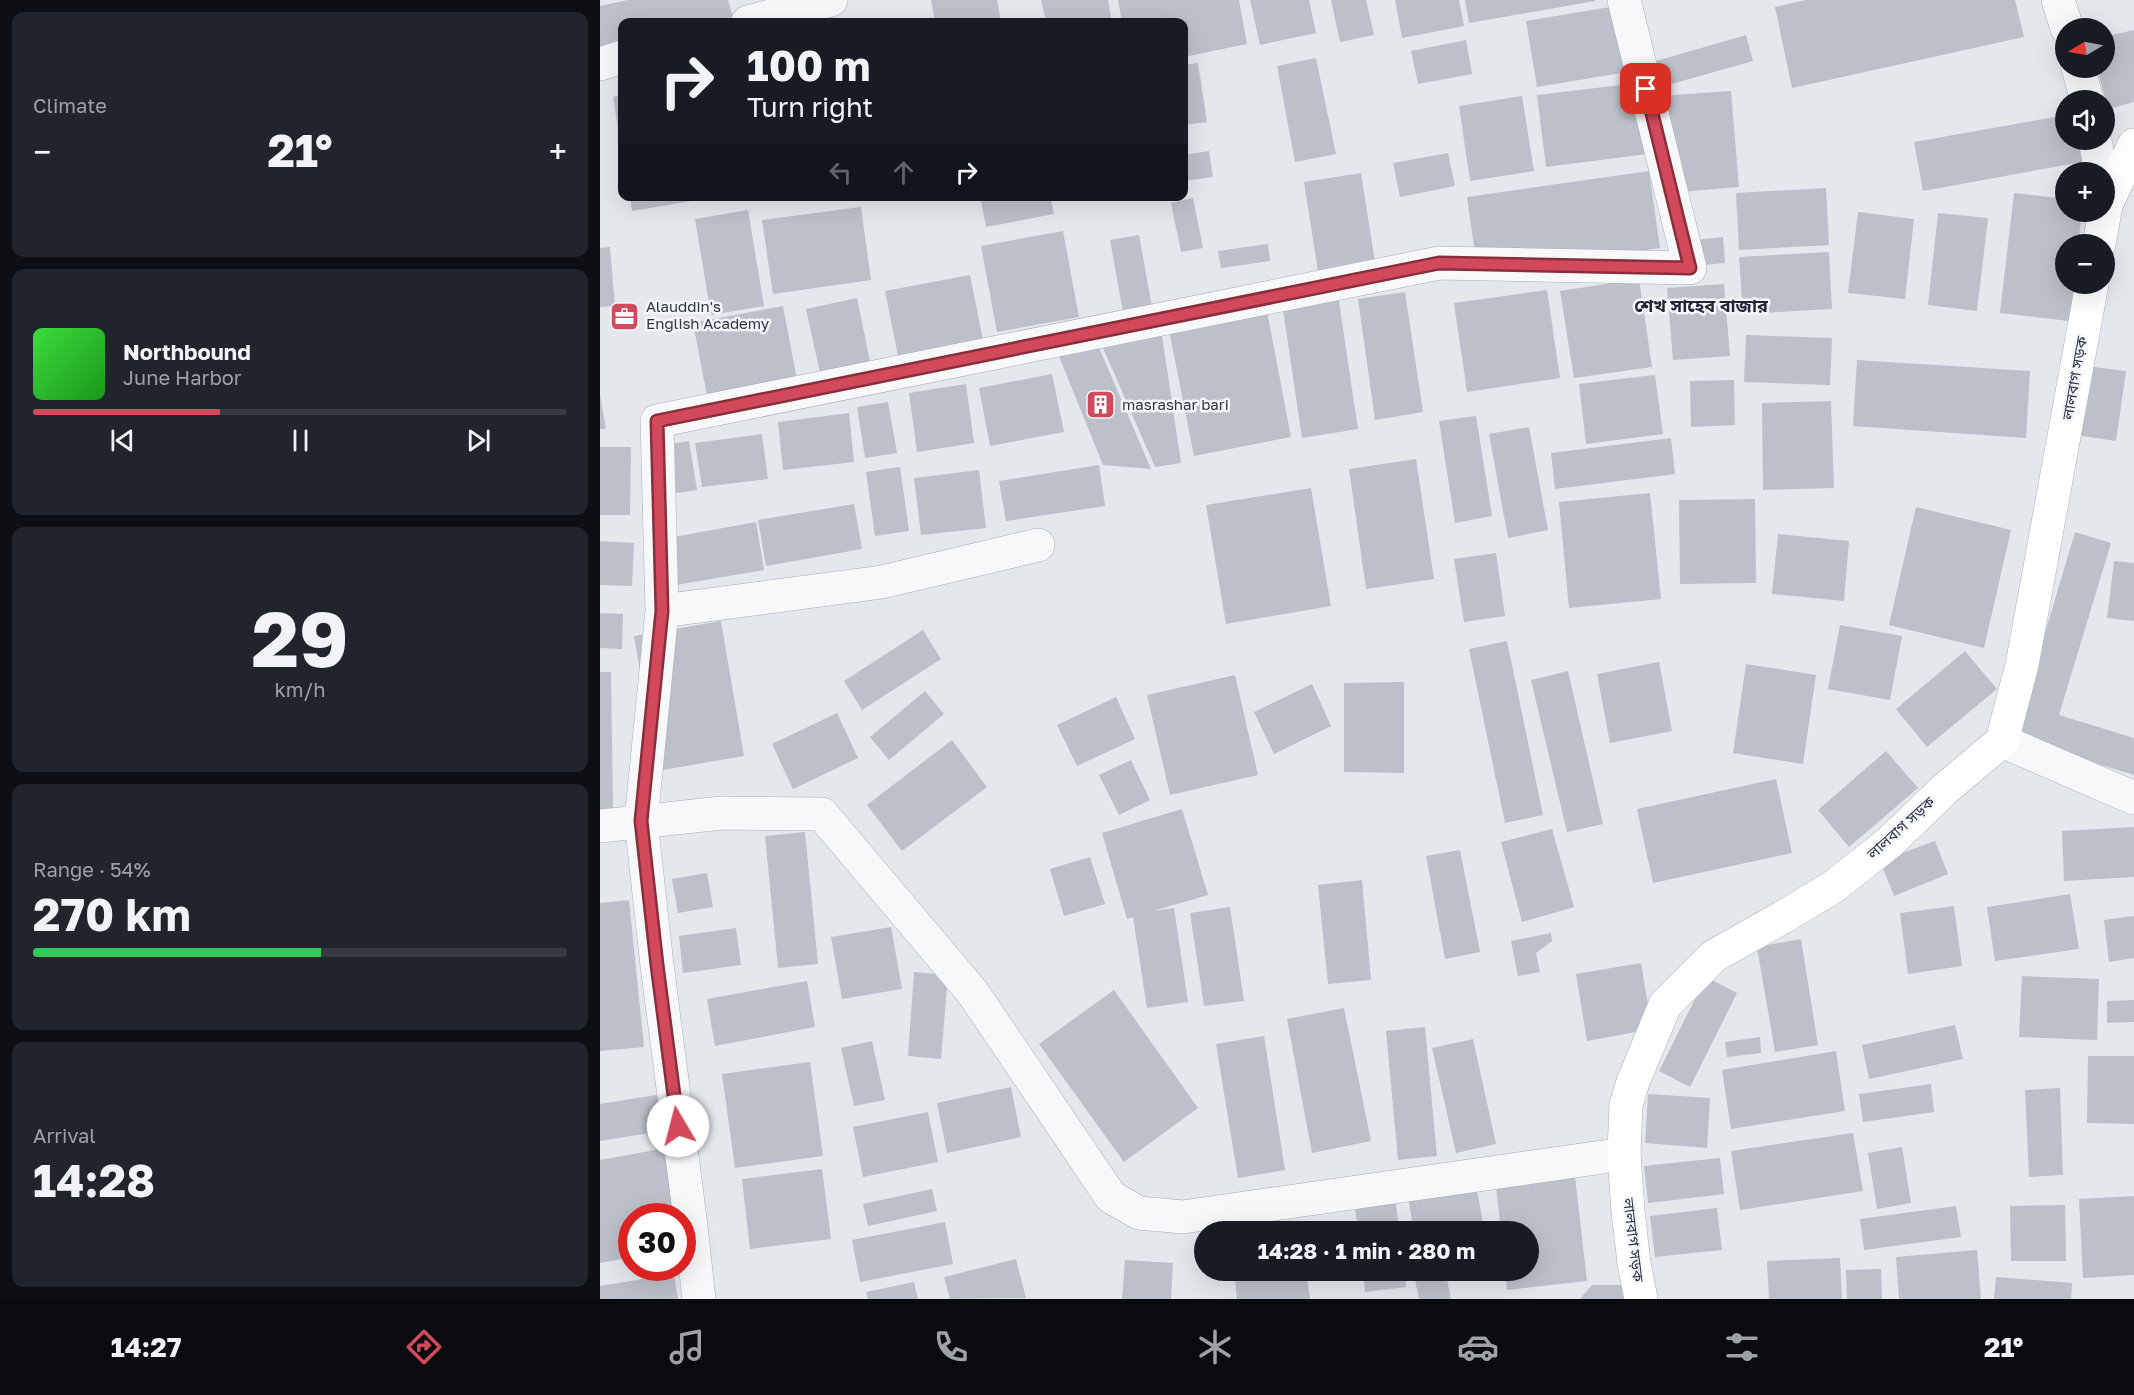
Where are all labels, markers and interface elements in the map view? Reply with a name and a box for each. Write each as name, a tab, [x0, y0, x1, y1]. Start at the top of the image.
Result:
north arrow	[2055, 18, 2115, 78]
map controls	[2055, 18, 2115, 294]
text: 100 m	[747, 40, 870, 90]
icon: right	[648, 42, 726, 120]
pin	[1620, 63, 1671, 114]
icon: arrive	[1629, 72, 1662, 105]
button: sound	[2055, 90, 2115, 150]
text: Turn right	[747, 91, 873, 123]
text: Climate	[33, 93, 107, 117]
text: 21°	[267, 123, 333, 177]
text: −	[33, 132, 51, 171]
text: +	[549, 132, 567, 171]
icon: left	[824, 156, 857, 189]
icon: ahead	[887, 156, 920, 189]
icon: right	[950, 156, 983, 189]
button: +	[2055, 162, 2115, 222]
button: −	[2055, 234, 2115, 294]
district label: শেখ সাহেব বাজার	[1634, 294, 1769, 316]
place label: Alauddin's English Academy	[646, 297, 770, 332]
office icon: Alauddin's English Academy	[609, 300, 641, 332]
street label: লালবাগ সড়ক	[2058, 334, 2090, 422]
text: Northbound	[123, 338, 251, 365]
text: June Harbor	[123, 365, 242, 389]
building icon: masrashar bari	[1085, 389, 1117, 421]
place label: masrashar bari	[1122, 395, 1229, 413]
icon: previous	[106, 424, 139, 457]
icon: pause	[284, 424, 317, 457]
icon: next	[462, 424, 495, 457]
text: 29	[251, 591, 349, 684]
text: km/h	[275, 677, 325, 701]
street label: লালবাগ সড়ক	[1862, 792, 1938, 863]
text: Range · 54%	[33, 857, 151, 881]
text: 270 km	[33, 887, 191, 941]
position arrow	[646, 1094, 710, 1158]
text: Arrival	[33, 1123, 96, 1147]
text: 14:28	[33, 1153, 155, 1207]
street label: লালবাগ সড়ক	[1620, 1196, 1648, 1284]
speed limit sign: 30	[618, 1203, 696, 1281]
text: 14:28 · 1 min · 280 m	[1258, 1237, 1475, 1264]
icon: directions	[403, 1326, 445, 1368]
icon: music	[666, 1326, 708, 1368]
icon: phone	[930, 1326, 972, 1368]
icon: climate	[1194, 1326, 1236, 1368]
icon: car	[1457, 1326, 1499, 1368]
icon: filters	[1721, 1326, 1763, 1368]
text: 14:27	[111, 1331, 181, 1363]
text: 21°	[1984, 1331, 2023, 1363]

